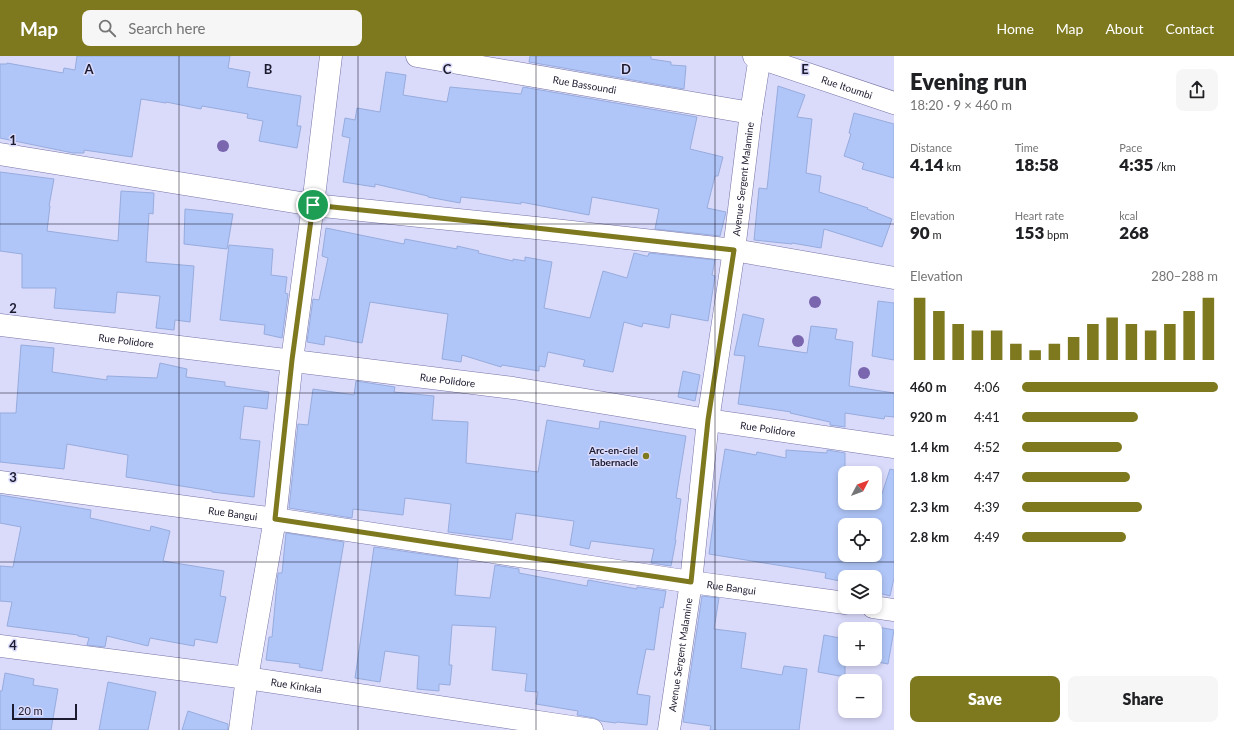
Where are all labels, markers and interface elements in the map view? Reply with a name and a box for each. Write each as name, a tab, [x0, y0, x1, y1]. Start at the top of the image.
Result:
search box	[82, 10, 362, 46]
text: Map	[20, 17, 58, 40]
icon: search	[96, 17, 118, 39]
text: Search here	[128, 19, 206, 37]
text: Home	[996, 20, 1034, 37]
text: Map	[1056, 20, 1083, 37]
text: About	[1105, 20, 1143, 37]
text: Contact	[1165, 20, 1214, 37]
text: A	[83, 61, 94, 77]
text: B	[264, 61, 273, 77]
text: C	[443, 61, 452, 77]
text: D	[621, 61, 631, 77]
text: E	[801, 61, 809, 77]
text: Evening run	[910, 68, 1027, 95]
button: share	[1176, 69, 1218, 111]
street label: Rue Bassoundi	[552, 73, 617, 96]
street label: Rue Itoumbi	[820, 73, 874, 101]
text: 18:20 · 9 × 460 m	[910, 97, 1012, 113]
street label: Avenue Sergent Malamine	[730, 121, 756, 237]
text: 1	[9, 132, 17, 148]
text: Distance	[910, 141, 952, 154]
text: Time	[1015, 141, 1039, 154]
text: Pace	[1119, 141, 1142, 154]
text: 4.14	[910, 154, 944, 175]
text: 18:58	[1015, 154, 1059, 175]
text: 4:35	[1119, 154, 1153, 175]
text: km	[944, 160, 961, 173]
text: /km	[1153, 160, 1176, 173]
pin	[296, 188, 330, 222]
icon: arrive	[302, 194, 324, 216]
text: Elevation	[910, 209, 955, 222]
text: Heart rate	[1015, 209, 1064, 222]
text: kcal	[1119, 209, 1138, 222]
text: 90	[910, 222, 930, 243]
text: 153	[1015, 222, 1044, 243]
text: 268	[1119, 222, 1149, 243]
text: m	[930, 228, 942, 241]
text: bpm	[1044, 228, 1068, 241]
text: Elevation	[910, 268, 963, 284]
text: 280–288 m	[1151, 268, 1218, 284]
text: 2	[9, 300, 17, 316]
street label: Rue Polidore	[98, 331, 154, 350]
street label: Rue Polidore	[419, 371, 476, 389]
text: 460 m	[910, 379, 947, 395]
text: 4:06	[974, 379, 1000, 395]
text: 920 m	[910, 409, 947, 425]
text: 4:41	[974, 409, 1000, 425]
street label: Rue Polidore	[739, 419, 796, 439]
text: 1.4 km	[910, 439, 949, 455]
text: 4:52	[974, 439, 1000, 455]
place label: Arc-en-ciel Tabernacle	[588, 444, 639, 468]
marker: Arc-en-ciel Tabernacle	[641, 451, 651, 461]
north arrow	[838, 466, 882, 510]
map controls	[838, 466, 882, 718]
text: 3	[9, 469, 17, 485]
text: 1.8 km	[910, 469, 949, 485]
text: 4:47	[974, 469, 1000, 485]
text: 2.3 km	[910, 499, 949, 515]
text: 4:39	[974, 499, 1000, 515]
street label: Rue Bangui	[208, 504, 258, 523]
button: locate	[838, 518, 882, 562]
text: 2.8 km	[910, 529, 949, 545]
text: 4:49	[974, 529, 1000, 545]
button: layers	[838, 570, 882, 614]
street label: Rue Bangui	[706, 578, 757, 597]
street label: Avenue Sergent Malamine	[666, 597, 695, 713]
button: +	[838, 622, 882, 666]
text: 4	[9, 637, 17, 653]
button: −	[838, 674, 882, 718]
street label: Rue Kinkala	[270, 676, 323, 695]
button: Save	[910, 676, 1060, 722]
button: Share	[1068, 676, 1218, 722]
scale bar	[12, 702, 77, 721]
text: 20 m	[18, 704, 43, 717]

